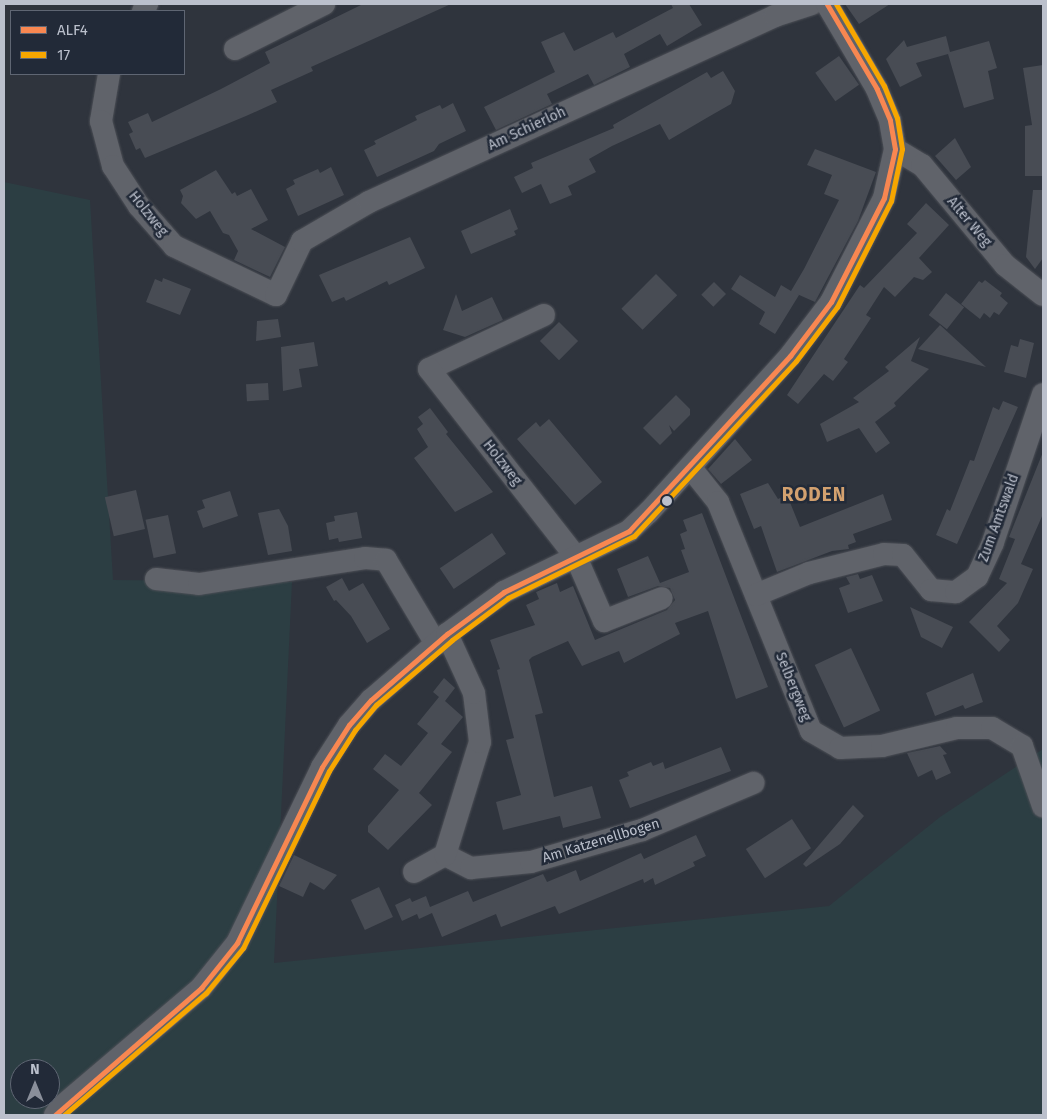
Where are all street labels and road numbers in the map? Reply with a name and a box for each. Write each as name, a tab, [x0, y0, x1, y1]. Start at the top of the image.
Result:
street label: Am Schierloh	[486, 104, 568, 154]
street label: Holzweg	[125, 188, 171, 240]
street label: Alter Weg	[943, 194, 995, 250]
street label: Holzweg	[479, 437, 525, 489]
street label: Zum Amtswald	[975, 472, 1023, 564]
street label: Selbergweg	[772, 650, 814, 724]
street label: Am Katzenellbogen	[540, 815, 662, 867]

